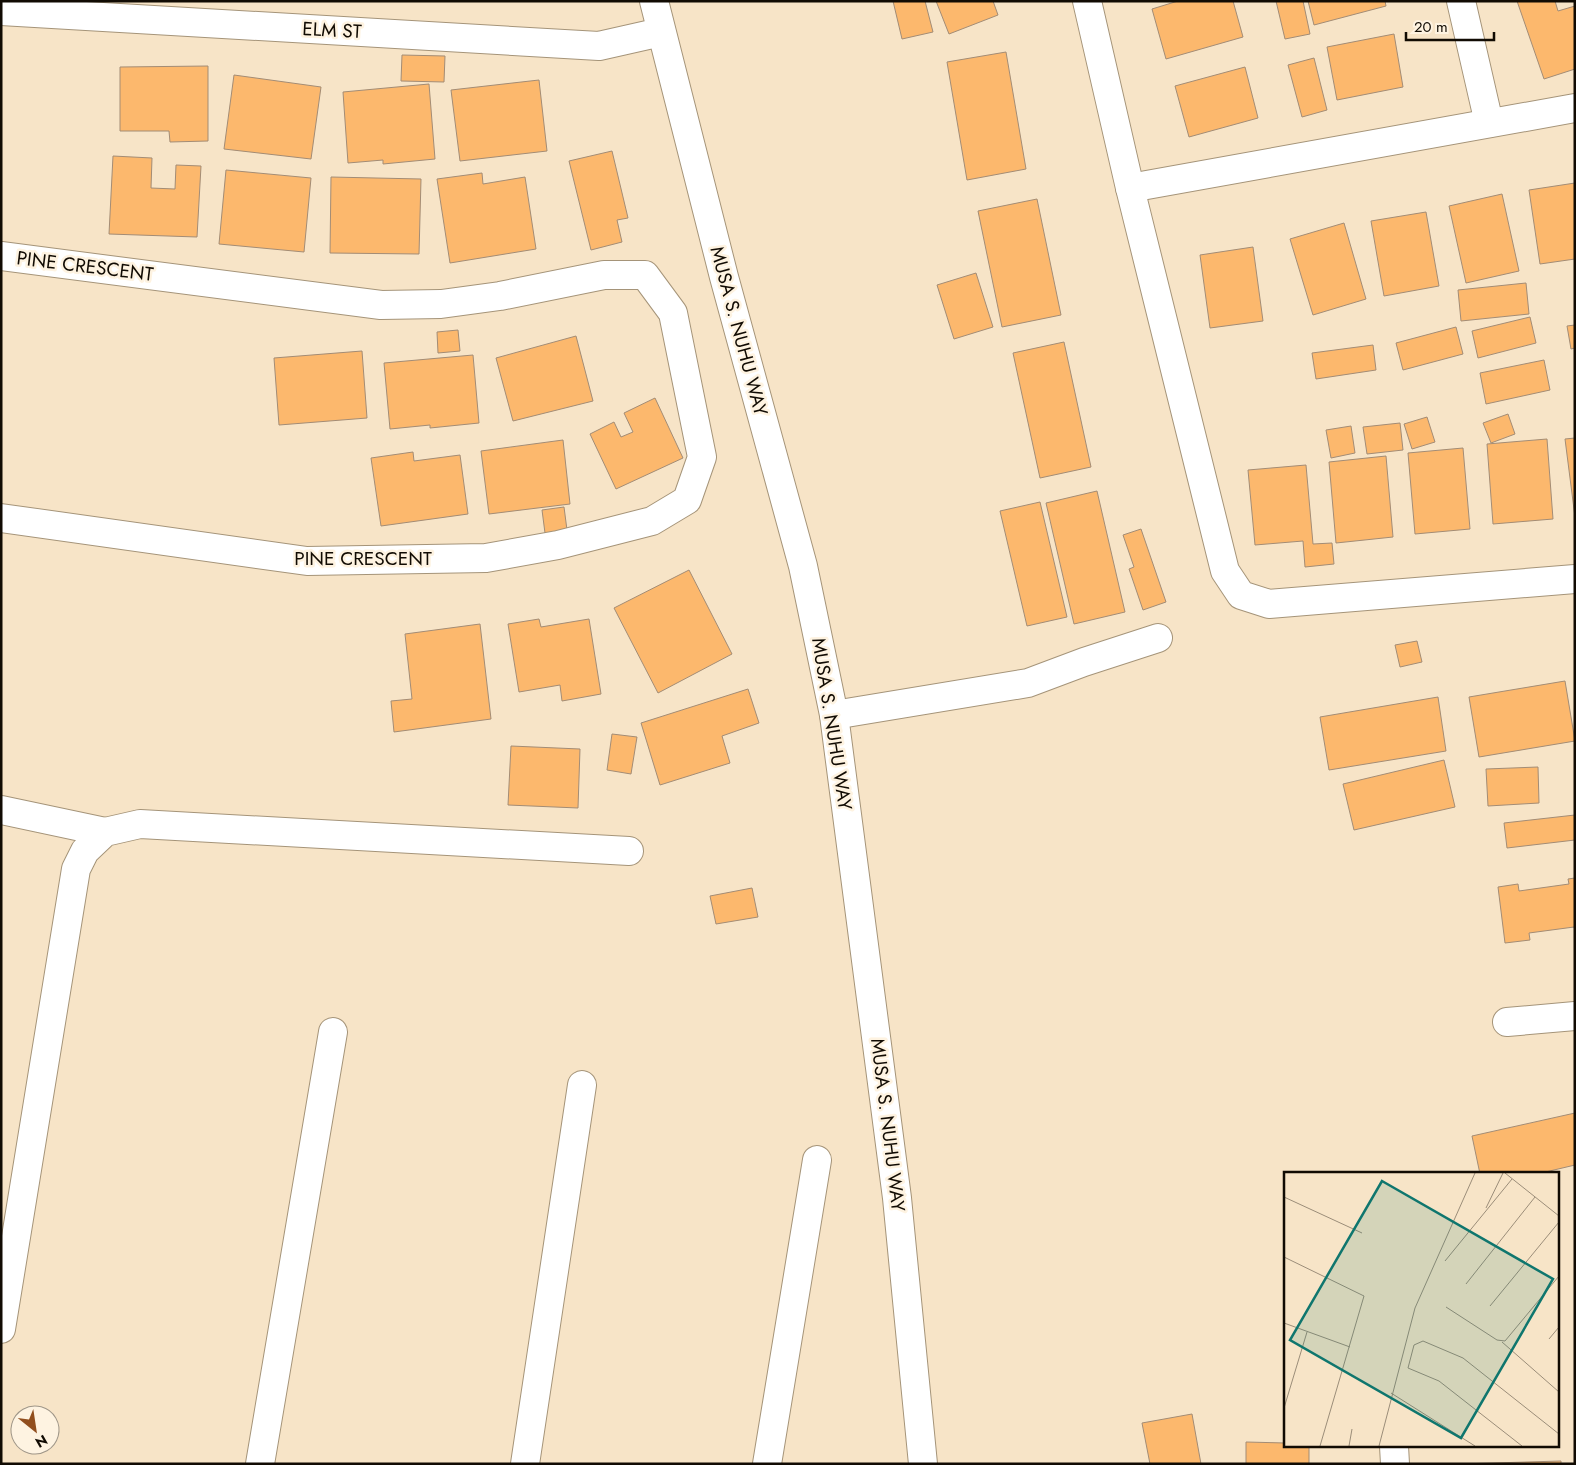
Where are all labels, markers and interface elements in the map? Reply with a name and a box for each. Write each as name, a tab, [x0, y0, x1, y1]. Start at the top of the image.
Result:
scale bar	[1406, 10, 1494, 42]
street label: ELM ST	[302, 15, 362, 45]
text: 20 m	[1414, 16, 1448, 38]
street label: MUSA S. NUHU WAY	[703, 243, 775, 419]
street label: PINE CRESCENT	[15, 244, 155, 288]
street label: PINE CRESCENT	[294, 545, 432, 572]
street label: MUSA S. NUHU WAY	[805, 636, 859, 813]
street label: MUSA S. NUHU WAY	[864, 1037, 912, 1213]
inset map	[1284, 1172, 1558, 1448]
north arrow	[10, 1405, 60, 1455]
text: N	[32, 1430, 51, 1453]

